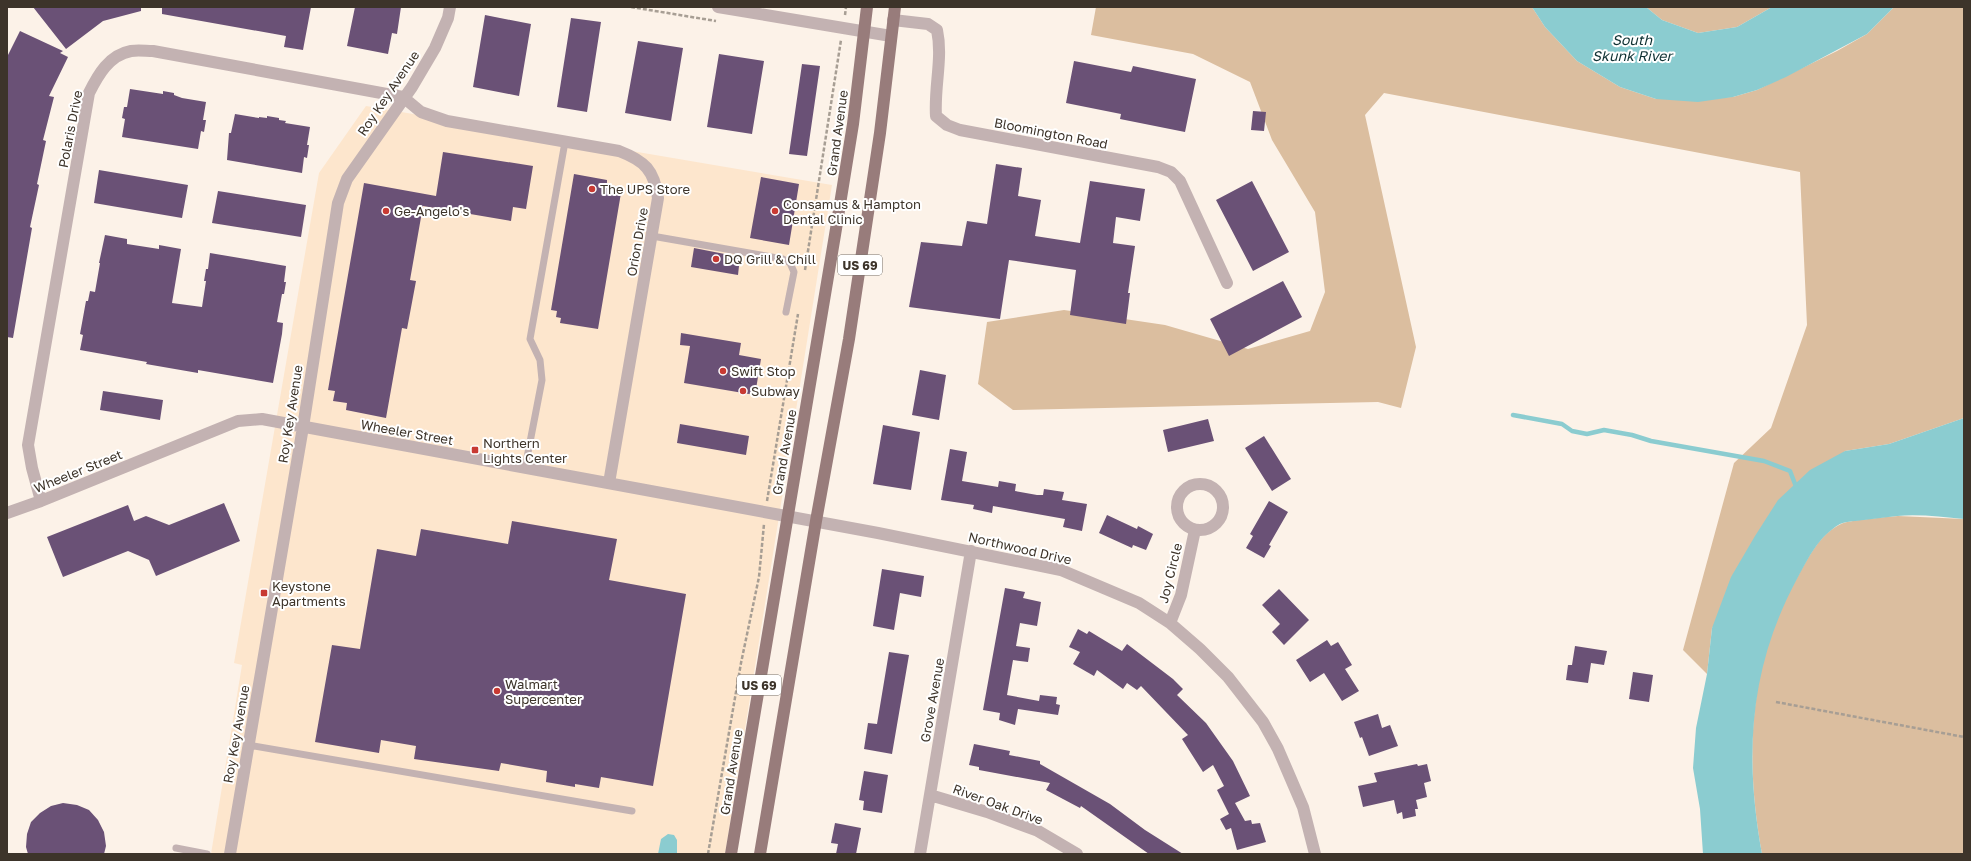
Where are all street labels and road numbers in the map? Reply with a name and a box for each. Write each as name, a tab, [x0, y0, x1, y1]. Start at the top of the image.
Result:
street label: Roy Key Avenue	[354, 47, 422, 139]
street label: Polaris Drive	[55, 89, 85, 169]
street label: Grand Avenue	[823, 89, 851, 177]
street label: Bloomington Road	[993, 114, 1109, 152]
street label: Orion Drive	[623, 206, 651, 278]
road number: US 69	[838, 255, 882, 275]
street label: Roy Key Avenue	[274, 364, 306, 464]
street label: Grand Avenue	[769, 408, 799, 496]
street label: Wheeler Street	[359, 416, 455, 448]
street label: Wheeler Street	[31, 446, 125, 496]
street label: Northwood Drive	[967, 528, 1073, 568]
street label: Joy Circle	[1155, 541, 1185, 605]
street label: Grove Avenue	[917, 657, 947, 743]
road number: US 69	[737, 675, 781, 695]
street label: Roy Key Avenue	[220, 684, 252, 784]
street label: Grand Avenue	[716, 728, 746, 816]
street label: River Oak Drive	[951, 780, 1045, 828]

